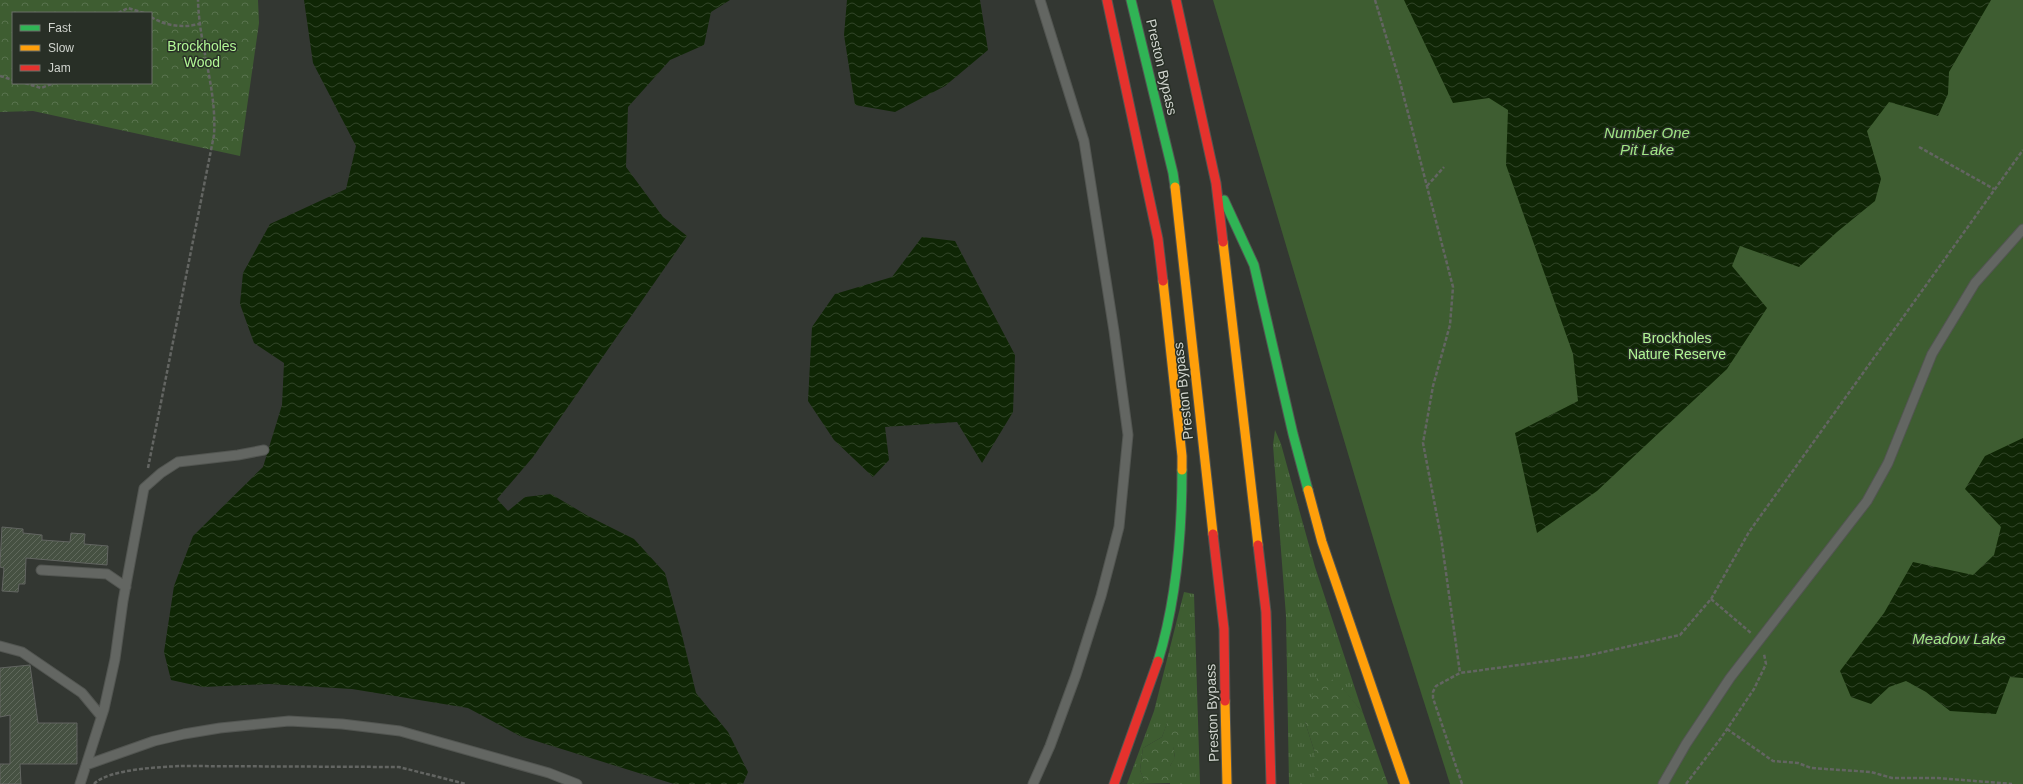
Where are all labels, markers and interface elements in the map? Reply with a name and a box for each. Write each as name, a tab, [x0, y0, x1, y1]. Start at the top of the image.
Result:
legend	[12, 12, 152, 84]
street label: Preston Bypass	[1143, 17, 1181, 117]
text: Fast	[48, 21, 72, 35]
park label: Brockholes Wood	[167, 38, 237, 70]
text: Slow	[48, 41, 74, 55]
text: Jam	[48, 61, 71, 75]
water label: Number One Pit Lake	[1604, 124, 1690, 158]
park label: Brockholes Nature Reserve	[1628, 330, 1726, 362]
street label: Preston Bypass	[1170, 341, 1196, 441]
water label: Meadow Lake	[1912, 630, 2006, 647]
street label: Preston Bypass	[1202, 664, 1222, 762]

